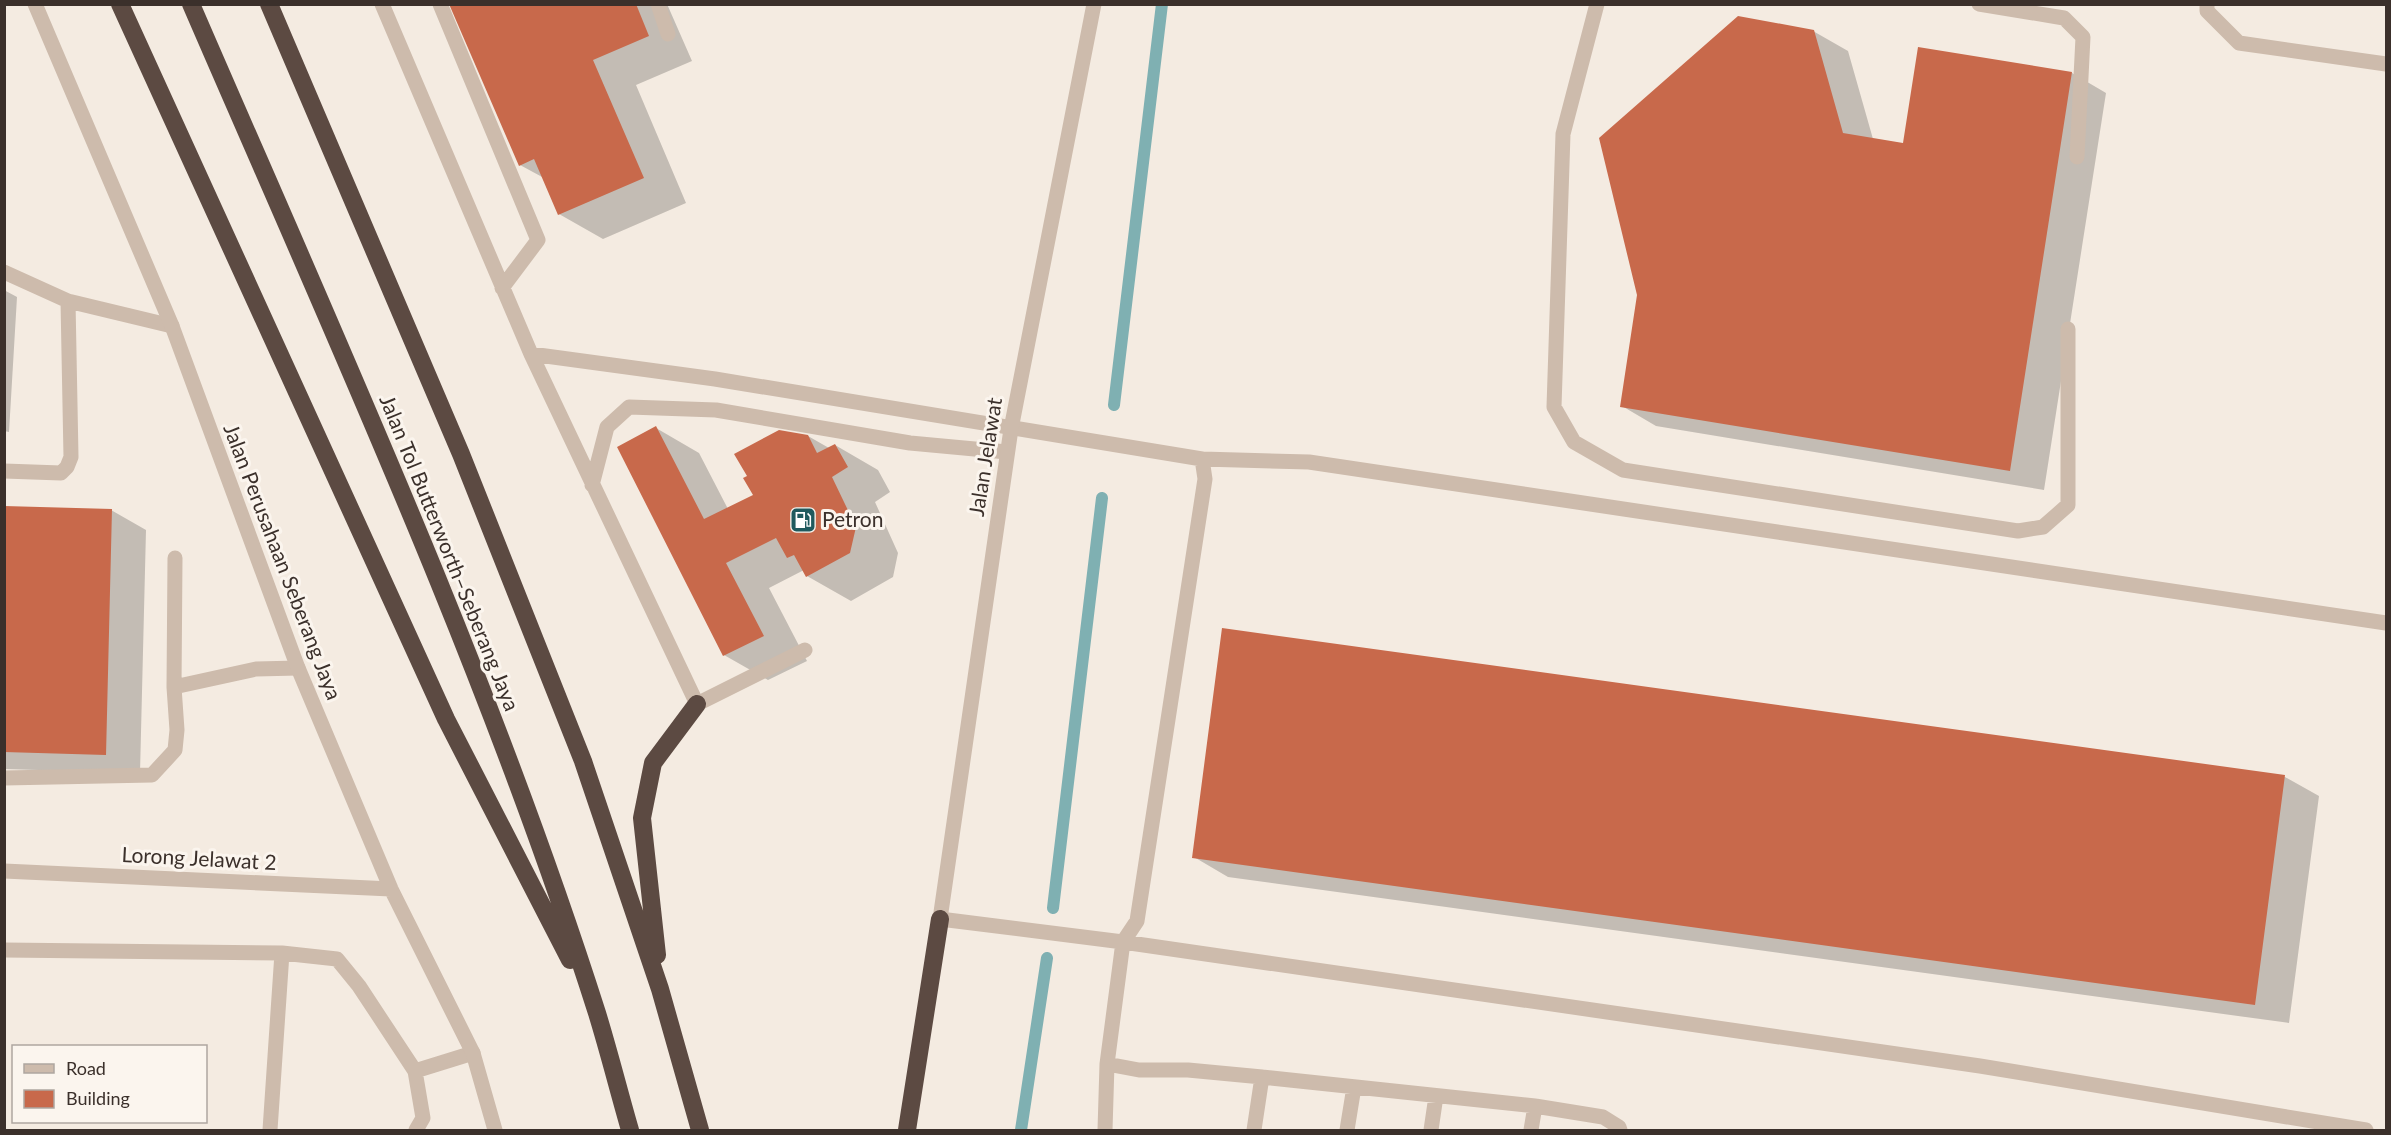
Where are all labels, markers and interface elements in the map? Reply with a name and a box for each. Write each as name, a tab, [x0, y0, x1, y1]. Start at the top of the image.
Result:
street label: Jalan Tol Butterworth–Seberang Jaya	[375, 391, 525, 714]
street label: Jalan Jelawat	[963, 395, 1006, 518]
street label: Jalan Perusahaan Seberang Jaya	[219, 420, 348, 703]
fuel station icon: Petron	[788, 505, 818, 535]
place label: Petron	[822, 506, 883, 531]
street label: Lorong Jelawat 2	[121, 841, 277, 874]
legend	[12, 1045, 207, 1123]
text: Road	[66, 1057, 106, 1079]
text: Building	[66, 1087, 130, 1109]

